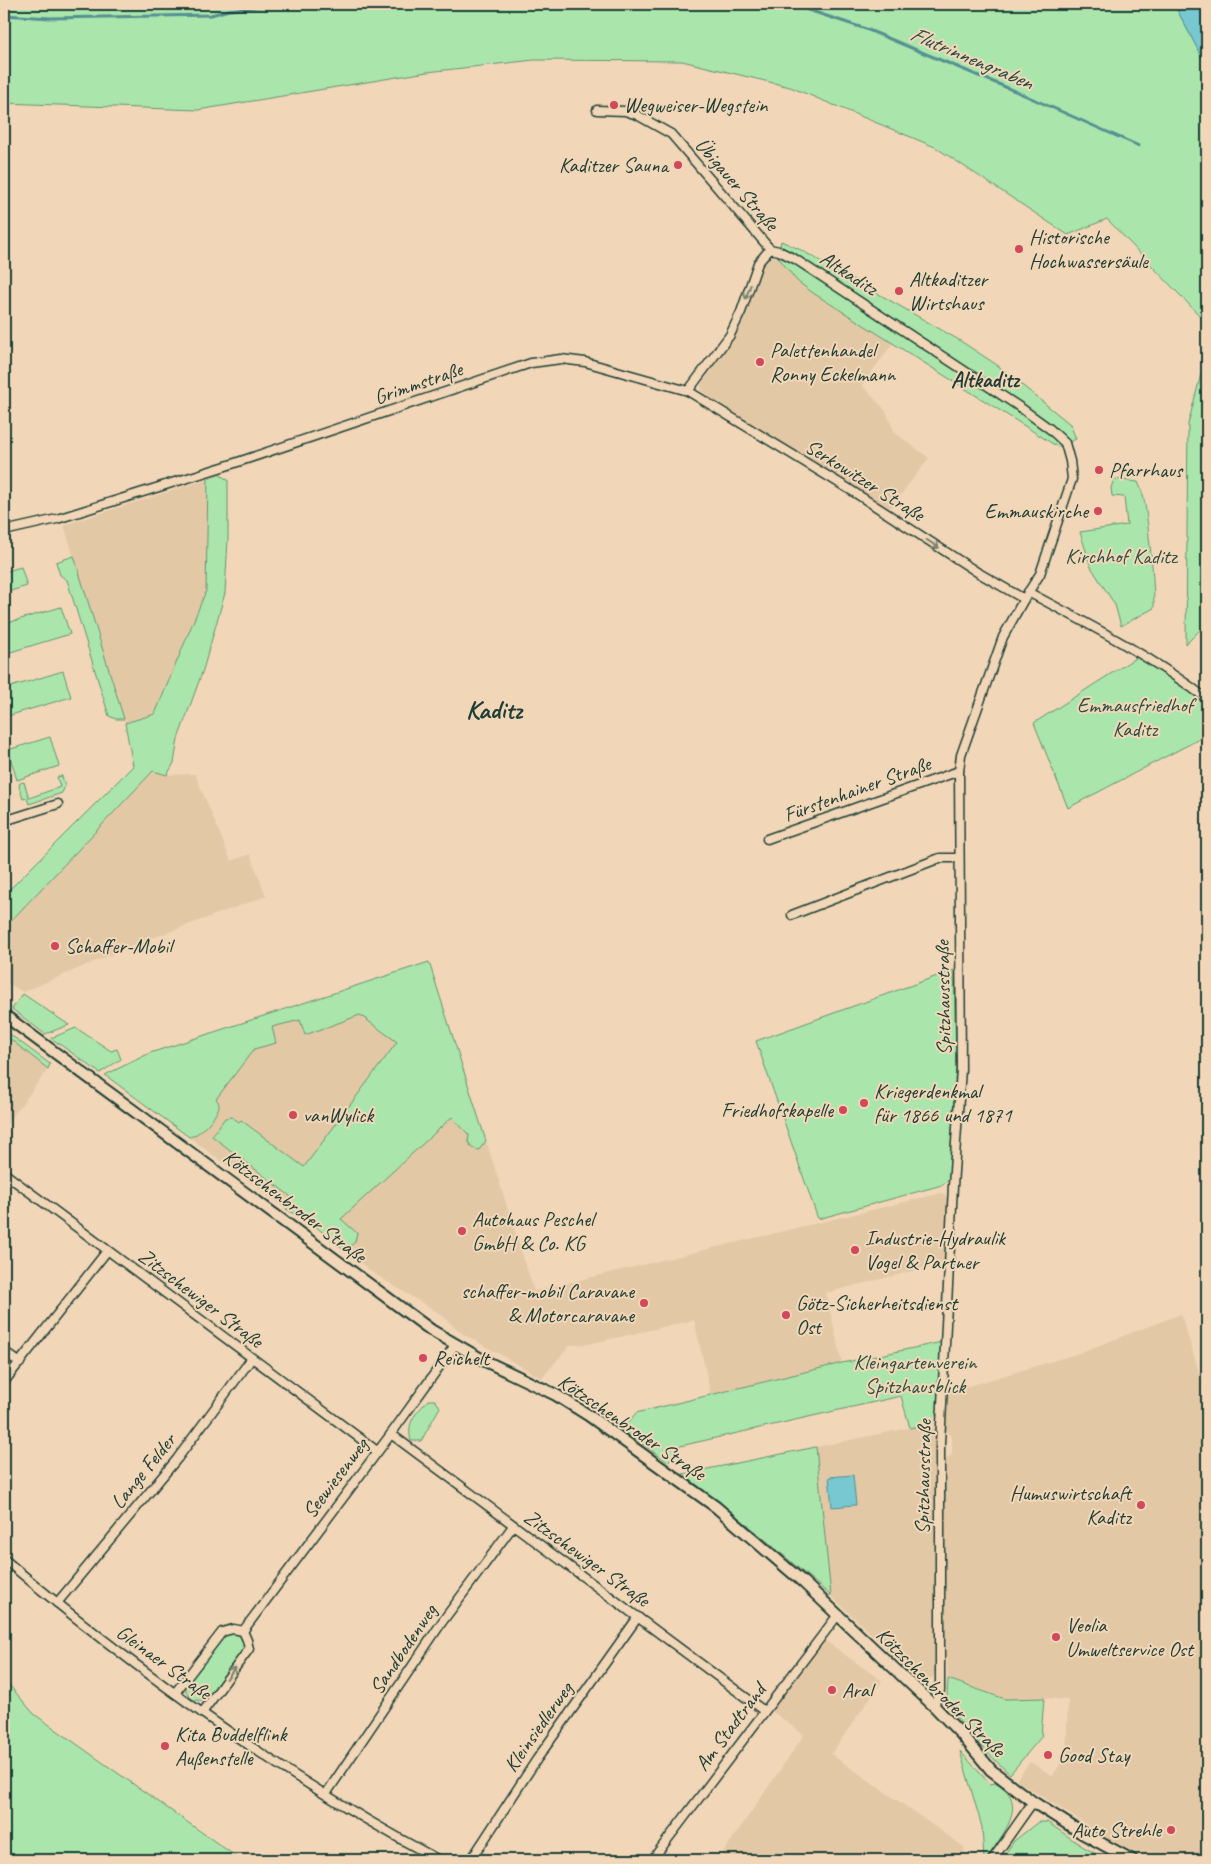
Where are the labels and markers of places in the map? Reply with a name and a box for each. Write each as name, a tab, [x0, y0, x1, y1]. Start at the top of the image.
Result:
place label: Wegweiser-Wegstein	[624, 92, 768, 118]
marker: Wegweiser-Wegstein	[608, 99, 620, 111]
place label: Kaditzer Sauna	[559, 152, 670, 178]
marker: Kaditzer Sauna	[672, 159, 684, 171]
place label: Historische Hochwassersäule	[1029, 224, 1149, 274]
marker: Historische Hochwassersäule	[1013, 243, 1025, 255]
place label: Altkaditzer Wirtshaus	[909, 266, 989, 316]
marker: Altkaditzer Wirtshaus	[893, 285, 905, 297]
place label: Palettenhandel Ronny Eckelmann	[770, 337, 897, 387]
marker: Palettenhandel Ronny Eckelmann	[754, 356, 766, 368]
place label: Pfarrhaus	[1109, 457, 1184, 483]
marker: Pfarrhaus	[1093, 464, 1105, 476]
place label: Emmauskirche	[985, 498, 1090, 524]
marker: Emmauskirche	[1092, 505, 1104, 517]
place label: Schaffer-Mobil	[65, 933, 175, 959]
marker: Schaffer-Mobil	[49, 940, 61, 952]
place label: Kriegerdenkmal für 1866 und 1871	[874, 1078, 1013, 1128]
place label: Friedhofskapelle	[721, 1097, 834, 1123]
marker: Kriegerdenkmal für 1866 und 1871	[858, 1097, 870, 1109]
place label: vanWylick	[303, 1102, 374, 1128]
marker: Friedhofskapelle	[837, 1104, 849, 1116]
marker: vanWylick	[287, 1109, 299, 1121]
place label: Autohaus Peschel GmbH & Co. KG	[472, 1206, 597, 1256]
marker: Autohaus Peschel GmbH & Co. KG	[456, 1225, 468, 1237]
place label: Industrie-Hydraulik Vogel & Partner	[865, 1225, 1006, 1275]
marker: Industrie-Hydraulik Vogel & Partner	[849, 1244, 861, 1256]
place label: schaffer-mobil Caravane & Motorcaravane	[461, 1278, 635, 1328]
place label: Götz-Sicherheitsdienst Ost	[796, 1290, 959, 1340]
marker: schaffer-mobil Caravane & Motorcaravane	[638, 1297, 650, 1309]
marker: Götz-Sicherheitsdienst Ost	[780, 1309, 792, 1321]
place label: Reichelt	[433, 1345, 491, 1371]
marker: Reichelt	[417, 1352, 429, 1364]
place label: Humuswirtschaft Kaditz	[1010, 1480, 1133, 1530]
marker: Humuswirtschaft Kaditz	[1135, 1499, 1147, 1511]
place label: Veolia Umweltservice Ost	[1066, 1612, 1195, 1662]
marker: Veolia Umweltservice Ost	[1050, 1631, 1062, 1643]
place label: Aral	[842, 1677, 876, 1703]
marker: Aral	[826, 1684, 838, 1696]
place label: Kita Buddelflink Außenstelle	[175, 1721, 288, 1771]
marker: Kita Buddelflink Außenstelle	[159, 1740, 171, 1752]
place label: Good Stay	[1058, 1742, 1131, 1768]
marker: Good Stay	[1042, 1749, 1054, 1761]
place label: Auto Strehle	[1072, 1817, 1163, 1843]
marker: Auto Strehle	[1165, 1824, 1177, 1836]

